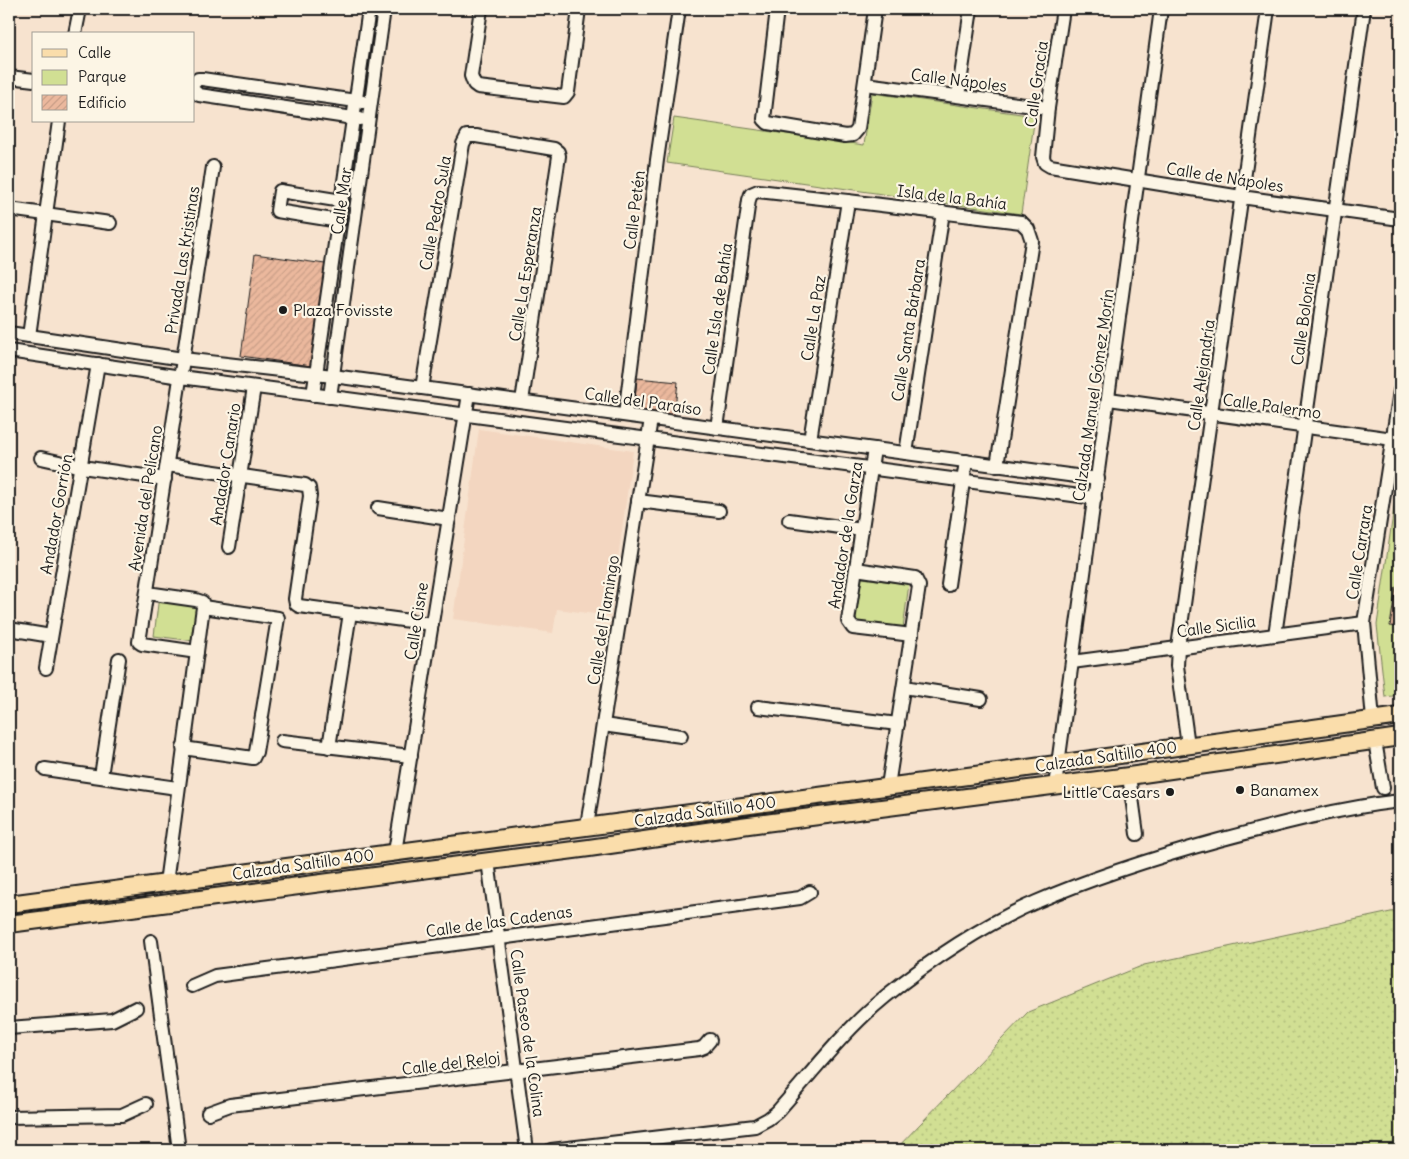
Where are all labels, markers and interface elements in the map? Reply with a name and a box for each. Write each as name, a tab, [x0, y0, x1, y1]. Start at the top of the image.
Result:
legend	[32, 32, 195, 122]
street label: Calle Gracia	[1020, 40, 1052, 128]
text: Calle	[78, 43, 111, 62]
street label: Calle Nápoles	[910, 64, 1008, 96]
text: Parque	[78, 67, 126, 86]
text: Edificio	[78, 93, 126, 112]
street label: Calle Pedro Sula	[415, 154, 455, 272]
street label: Calle de Nápoles	[1165, 158, 1285, 196]
street label: Calle Mar	[326, 166, 356, 236]
street label: Calle Petén	[619, 169, 649, 251]
street label: Isla de la Bahía	[896, 180, 1008, 214]
street label: Privada Las Kristinas	[160, 185, 204, 335]
street label: Calle La Esperanza	[504, 205, 546, 343]
street label: Calle Isla de Bahía	[698, 242, 736, 376]
street label: Calle Santa Bárbara	[887, 257, 929, 403]
street label: Calle Bolonia	[1287, 271, 1319, 367]
street label: Calle La Paz	[796, 273, 830, 362]
street label: Calzada Manuel Gómez Morín	[1068, 287, 1118, 503]
place label: Plaza Fovisste	[293, 300, 393, 320]
marker: Plaza Fovisste	[277, 304, 289, 316]
street label: Calle Alejandría	[1183, 318, 1219, 432]
street label: Calle del Paraíso	[583, 383, 703, 419]
street label: Calle Palermo	[1221, 389, 1323, 423]
street label: Andador Canario	[205, 401, 245, 527]
street label: Avenida del Pelícano	[124, 424, 166, 572]
street label: Andador Gorrión	[36, 452, 76, 576]
street label: Andador de la Garza	[823, 460, 867, 610]
street label: Calle Carrara	[1342, 503, 1376, 601]
street label: Calle del Flamingo	[583, 554, 623, 686]
street label: Calle Cisne	[400, 581, 432, 661]
street label: Calle Sicilia	[1175, 611, 1257, 641]
street label: Calzada Saltillo 400	[1034, 736, 1178, 776]
place label: Banamex	[1250, 780, 1319, 800]
place label: Little Caesars	[1063, 782, 1160, 802]
marker: Banamex	[1234, 784, 1246, 796]
marker: Little Caesars	[1164, 786, 1176, 798]
street label: Calzada Saltillo 400	[633, 791, 777, 831]
street label: Calzada Saltillo 400	[231, 844, 375, 884]
street label: Calle de las Cadenas	[424, 901, 574, 941]
street label: Calle Paseo de la Colina	[506, 948, 550, 1118]
street label: Calle del Reloj	[401, 1047, 501, 1079]

